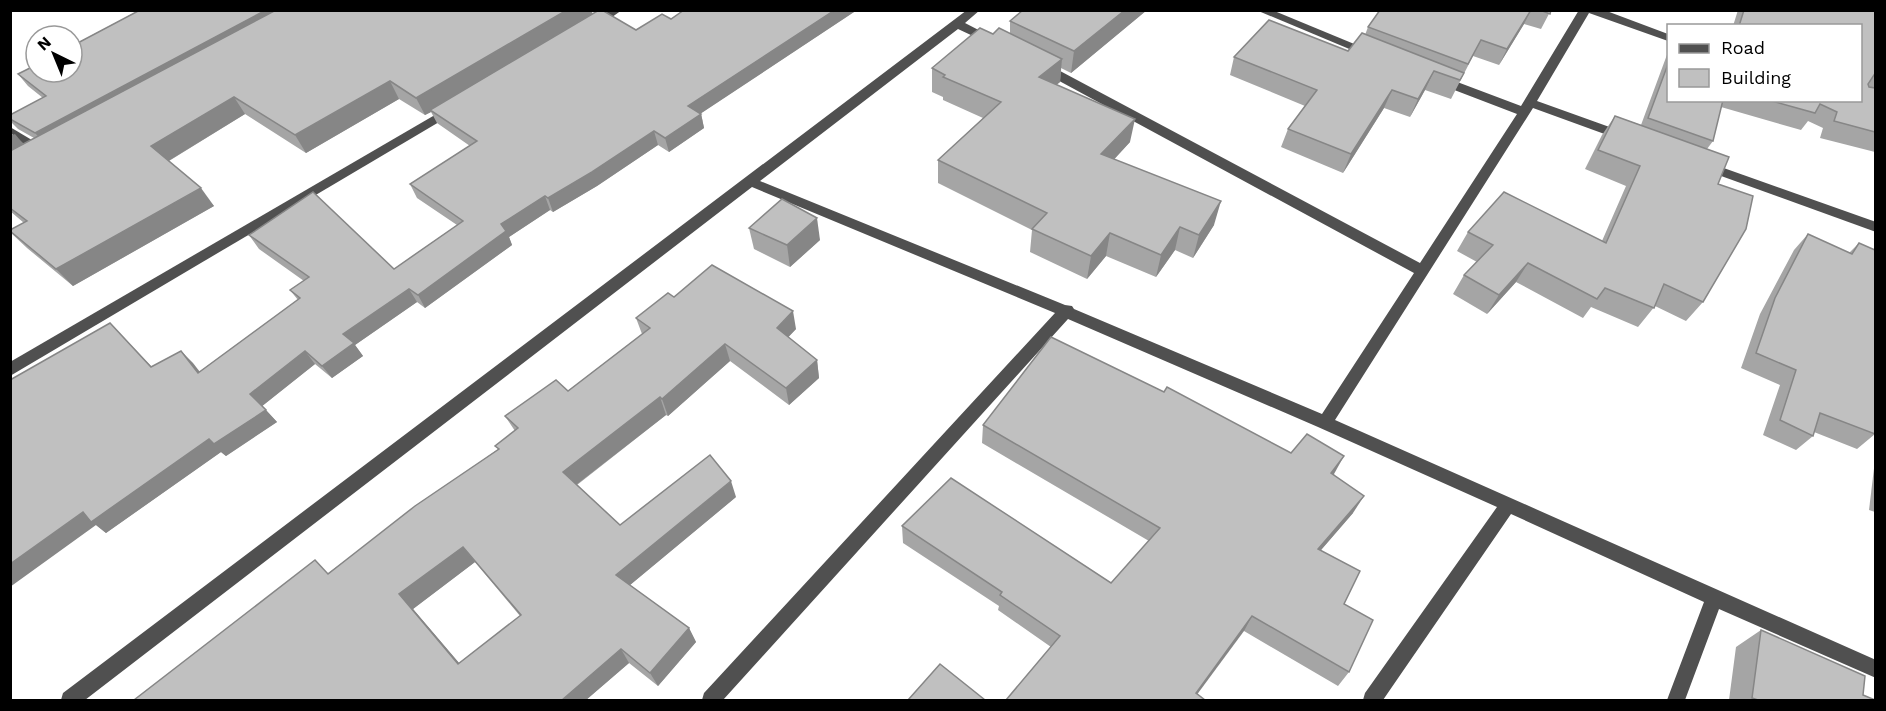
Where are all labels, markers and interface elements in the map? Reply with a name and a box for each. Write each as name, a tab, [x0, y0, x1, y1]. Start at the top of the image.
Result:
north arrow	[24, 24, 84, 84]
legend	[1667, 24, 1862, 102]
text: N	[33, 32, 55, 54]
text: Road	[1721, 37, 1765, 58]
text: Building	[1721, 67, 1791, 88]

